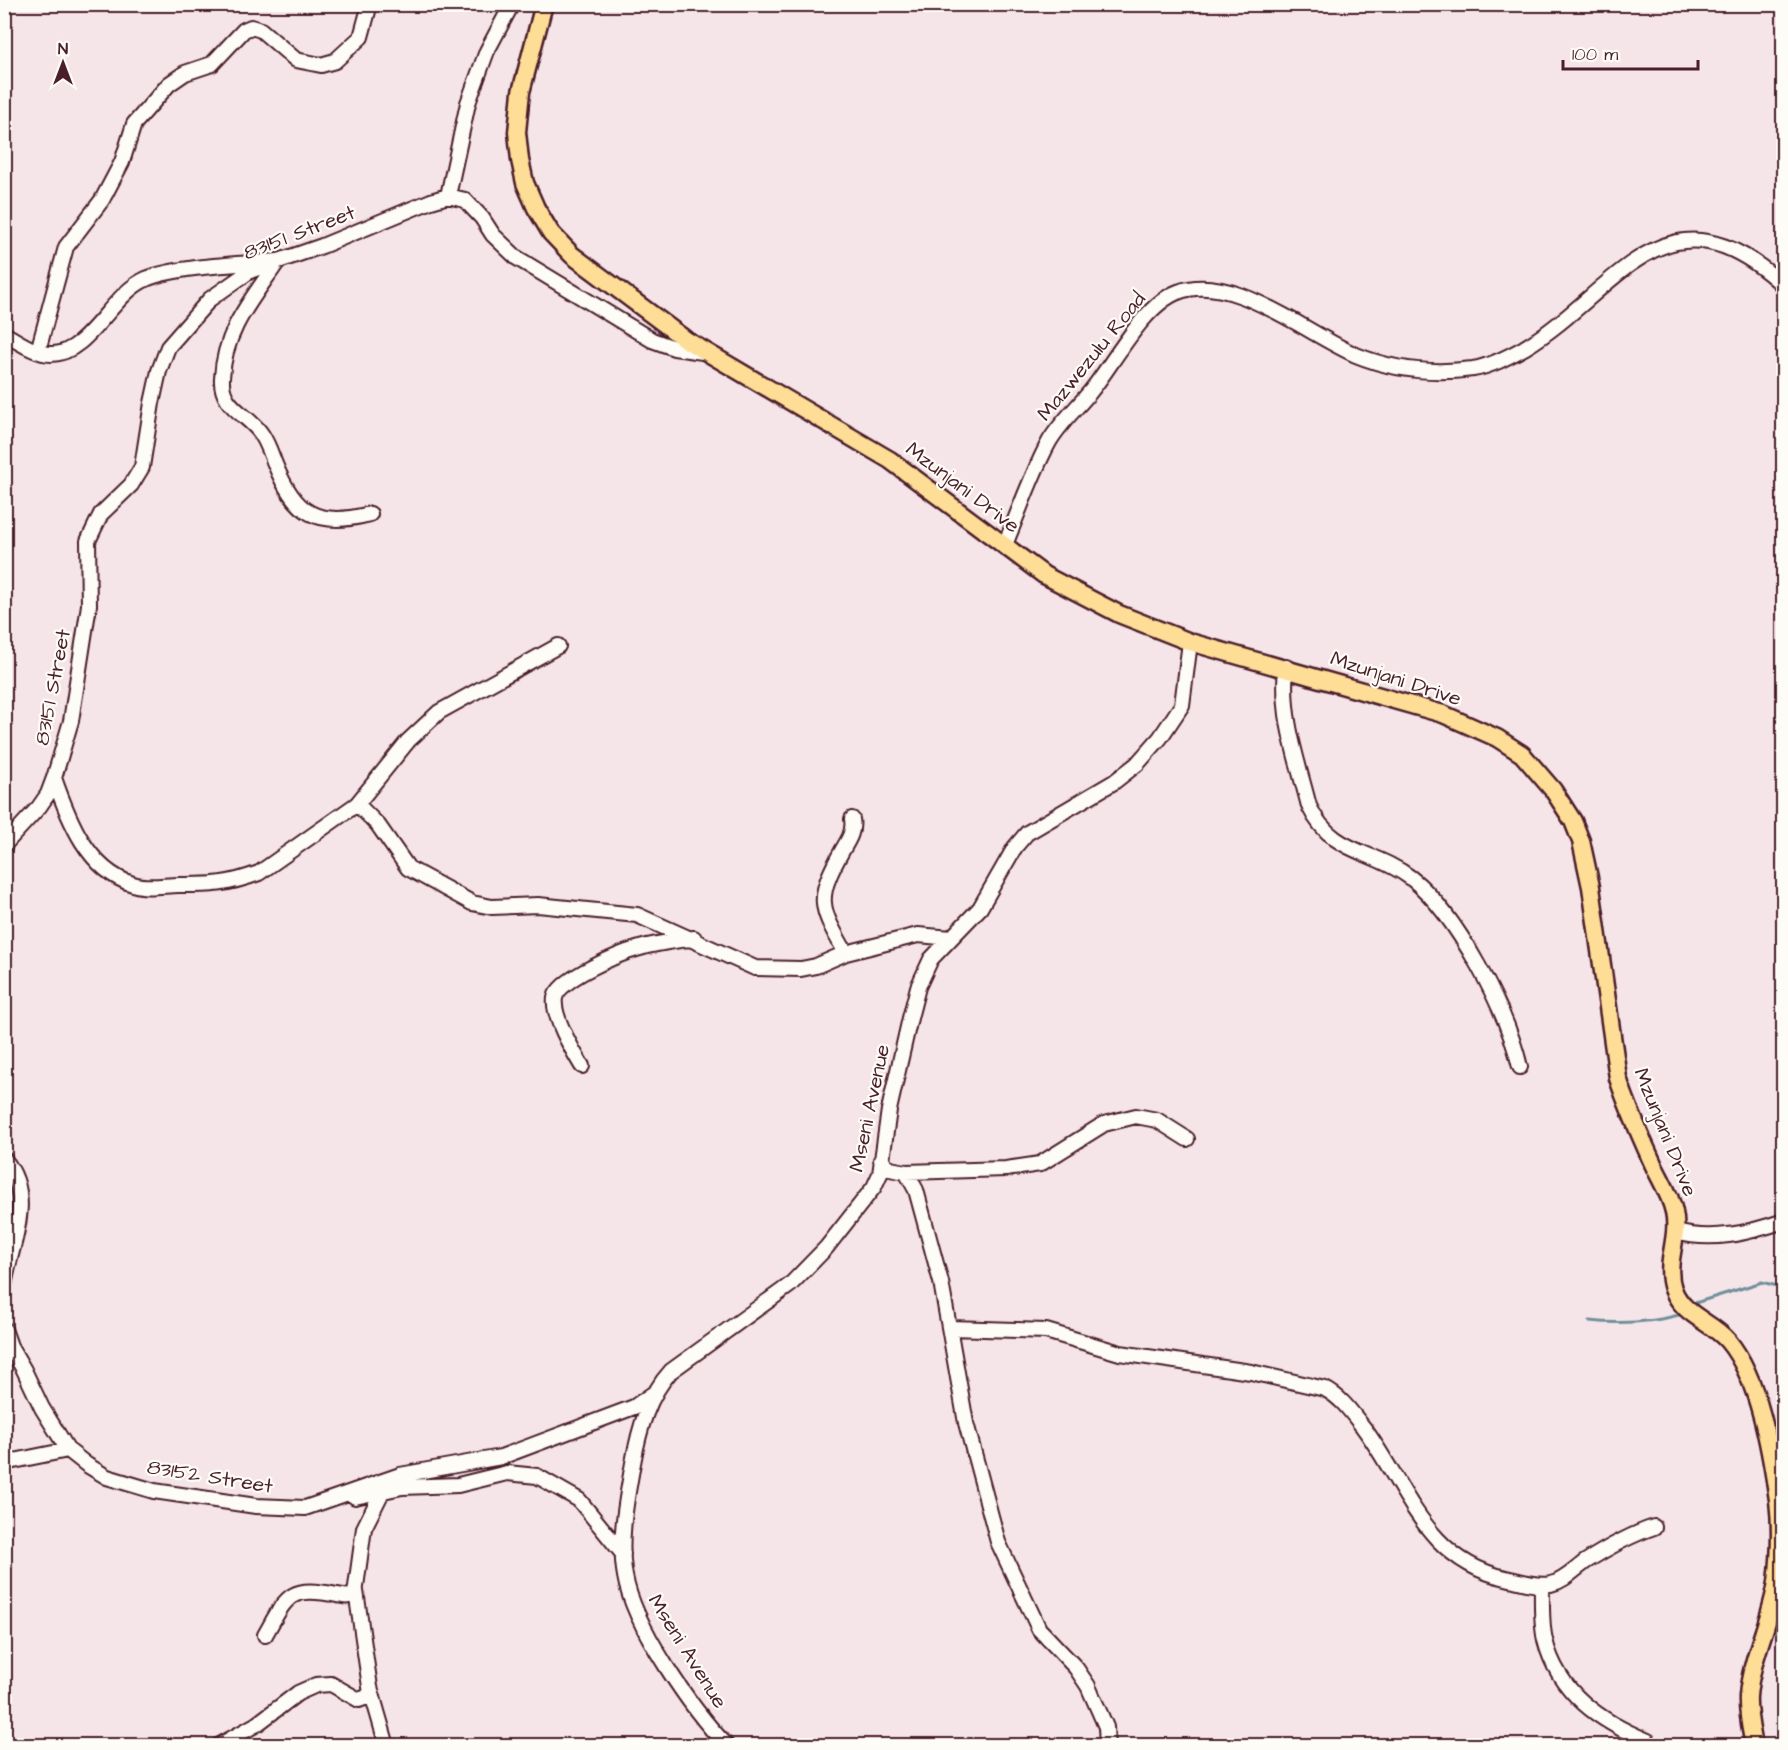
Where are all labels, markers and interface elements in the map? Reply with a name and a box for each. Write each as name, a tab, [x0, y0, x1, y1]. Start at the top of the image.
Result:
north arrow	[33, 33, 93, 93]
scale bar	[1563, 33, 1698, 71]
text: N	[58, 38, 68, 60]
text: 100 m	[1572, 42, 1618, 67]
street label: 83151 Street	[239, 198, 360, 267]
street label: Mazwezulu Road	[1030, 285, 1153, 427]
street label: Mzunjani Drive	[900, 435, 1026, 540]
street label: 83151 Street	[27, 626, 78, 748]
street label: Mzunjani Drive	[1327, 644, 1465, 713]
street label: Mseni Avenue	[842, 1042, 897, 1174]
street label: Mzunjani Drive	[1627, 1064, 1704, 1201]
street label: 83152 Street	[145, 1452, 275, 1501]
street label: Mseni Avenue	[641, 1589, 734, 1714]

